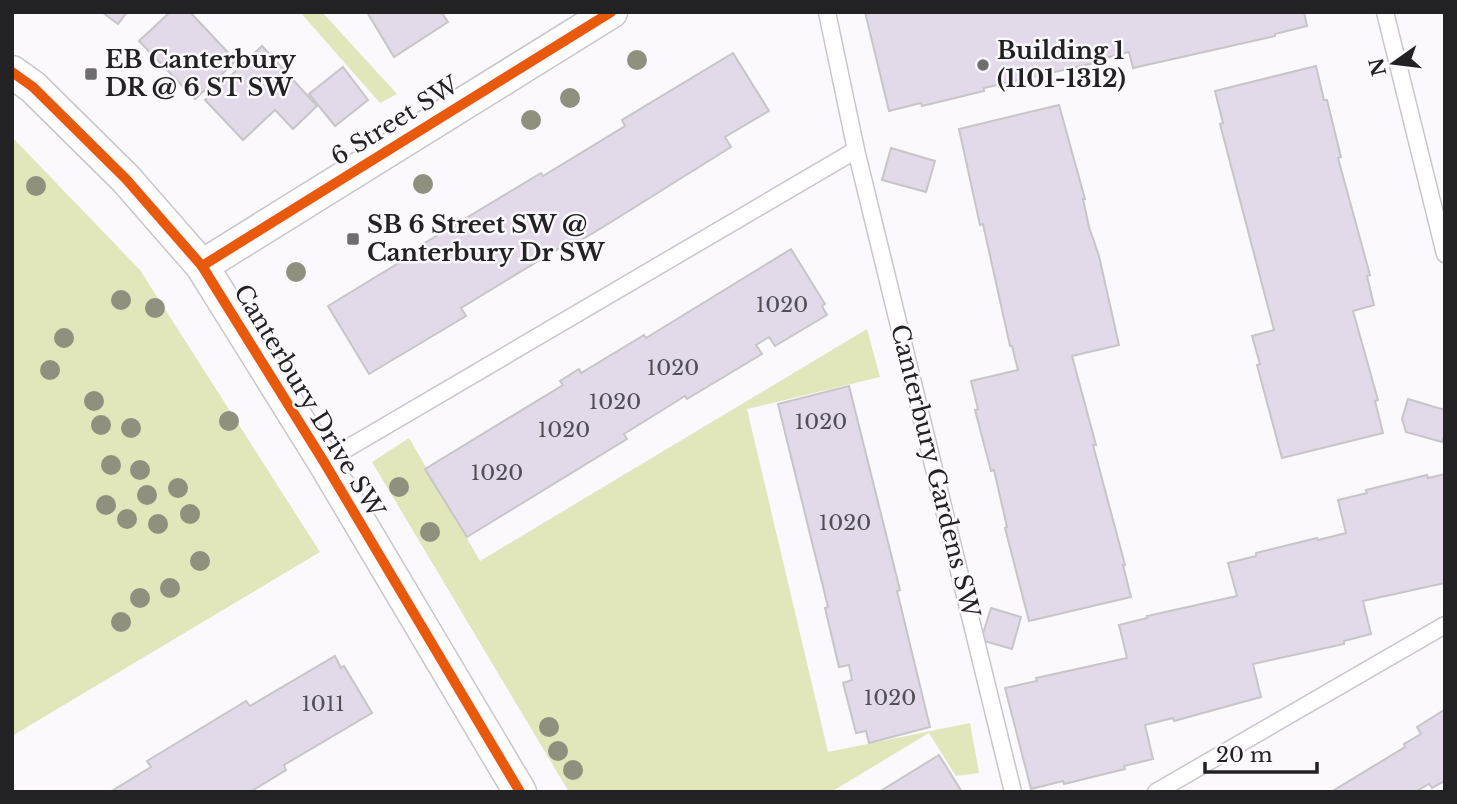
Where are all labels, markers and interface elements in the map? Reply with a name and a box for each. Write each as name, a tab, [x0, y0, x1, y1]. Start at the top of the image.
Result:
north arrow	[1359, 28, 1429, 98]
place label: Building 1 (1101-1312)	[997, 36, 1126, 93]
place label: EB Canterbury DR @ 6 ST SW	[105, 45, 296, 102]
text: N	[1365, 55, 1391, 78]
marker: Building 1 (1101-1312)	[975, 57, 991, 73]
marker: EB Canterbury DR @ 6 ST SW	[83, 66, 99, 82]
street label: 6 Street SW	[326, 69, 465, 171]
place label: SB 6 Street SW @ Canterbury Dr SW	[367, 210, 605, 267]
marker: SB 6 Street SW @ Canterbury Dr SW	[345, 231, 361, 247]
street label: Canterbury Drive SW	[228, 279, 391, 523]
house number: 1020	[756, 292, 808, 318]
street label: Canterbury Gardens SW	[885, 321, 986, 621]
house number: 1020	[647, 355, 699, 381]
house number: 1020	[589, 389, 641, 415]
house number: 1020	[795, 409, 847, 435]
house number: 1020	[538, 417, 590, 443]
house number: 1020	[471, 460, 523, 486]
house number: 1020	[819, 510, 871, 536]
house number: 1020	[864, 685, 916, 711]
house number: 1011	[301, 691, 345, 717]
scale bar	[1205, 730, 1317, 774]
text: 20 m	[1216, 742, 1273, 768]

